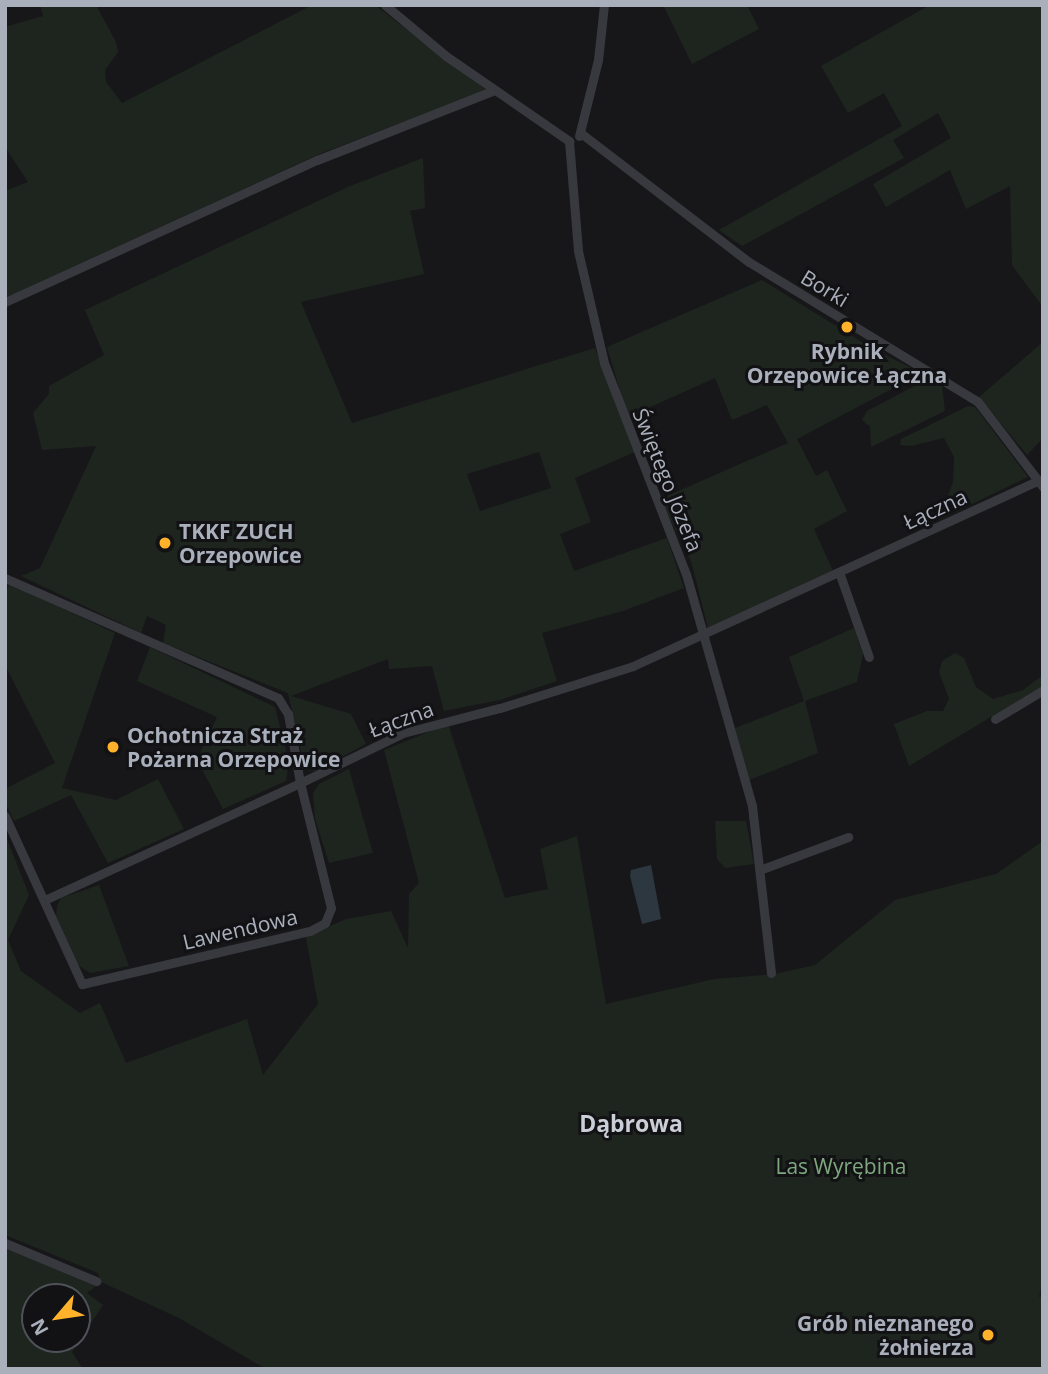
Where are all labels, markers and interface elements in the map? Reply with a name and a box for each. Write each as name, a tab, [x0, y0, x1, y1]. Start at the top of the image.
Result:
street label: Borki	[797, 264, 853, 312]
marker: Rybnik Orzepowice Łączna	[839, 319, 855, 335]
place label: Rybnik Orzepowice Łączna	[747, 338, 947, 388]
street label: Świętego Józefa	[628, 405, 708, 555]
street label: Łączna	[899, 483, 971, 535]
place label: TKKF ZUCH Orzepowice	[179, 518, 302, 568]
marker: TKKF ZUCH Orzepowice	[157, 535, 173, 551]
street label: Łączna	[365, 696, 437, 742]
place label: Ochotnicza Straż Pożarna Orzepowice	[127, 722, 340, 772]
marker: Ochotnicza Straż Pożarna Orzepowice	[105, 739, 121, 755]
street label: Lawendowa	[180, 904, 300, 954]
district label: Dąbrowa	[579, 1109, 683, 1137]
park label: Las Wyrębina	[775, 1153, 907, 1179]
north arrow	[21, 1283, 91, 1353]
place label: Grób nieznanego żołnierza	[797, 1310, 974, 1360]
text: N	[24, 1314, 55, 1340]
marker: Grób nieznanego żołnierza	[980, 1327, 996, 1343]

